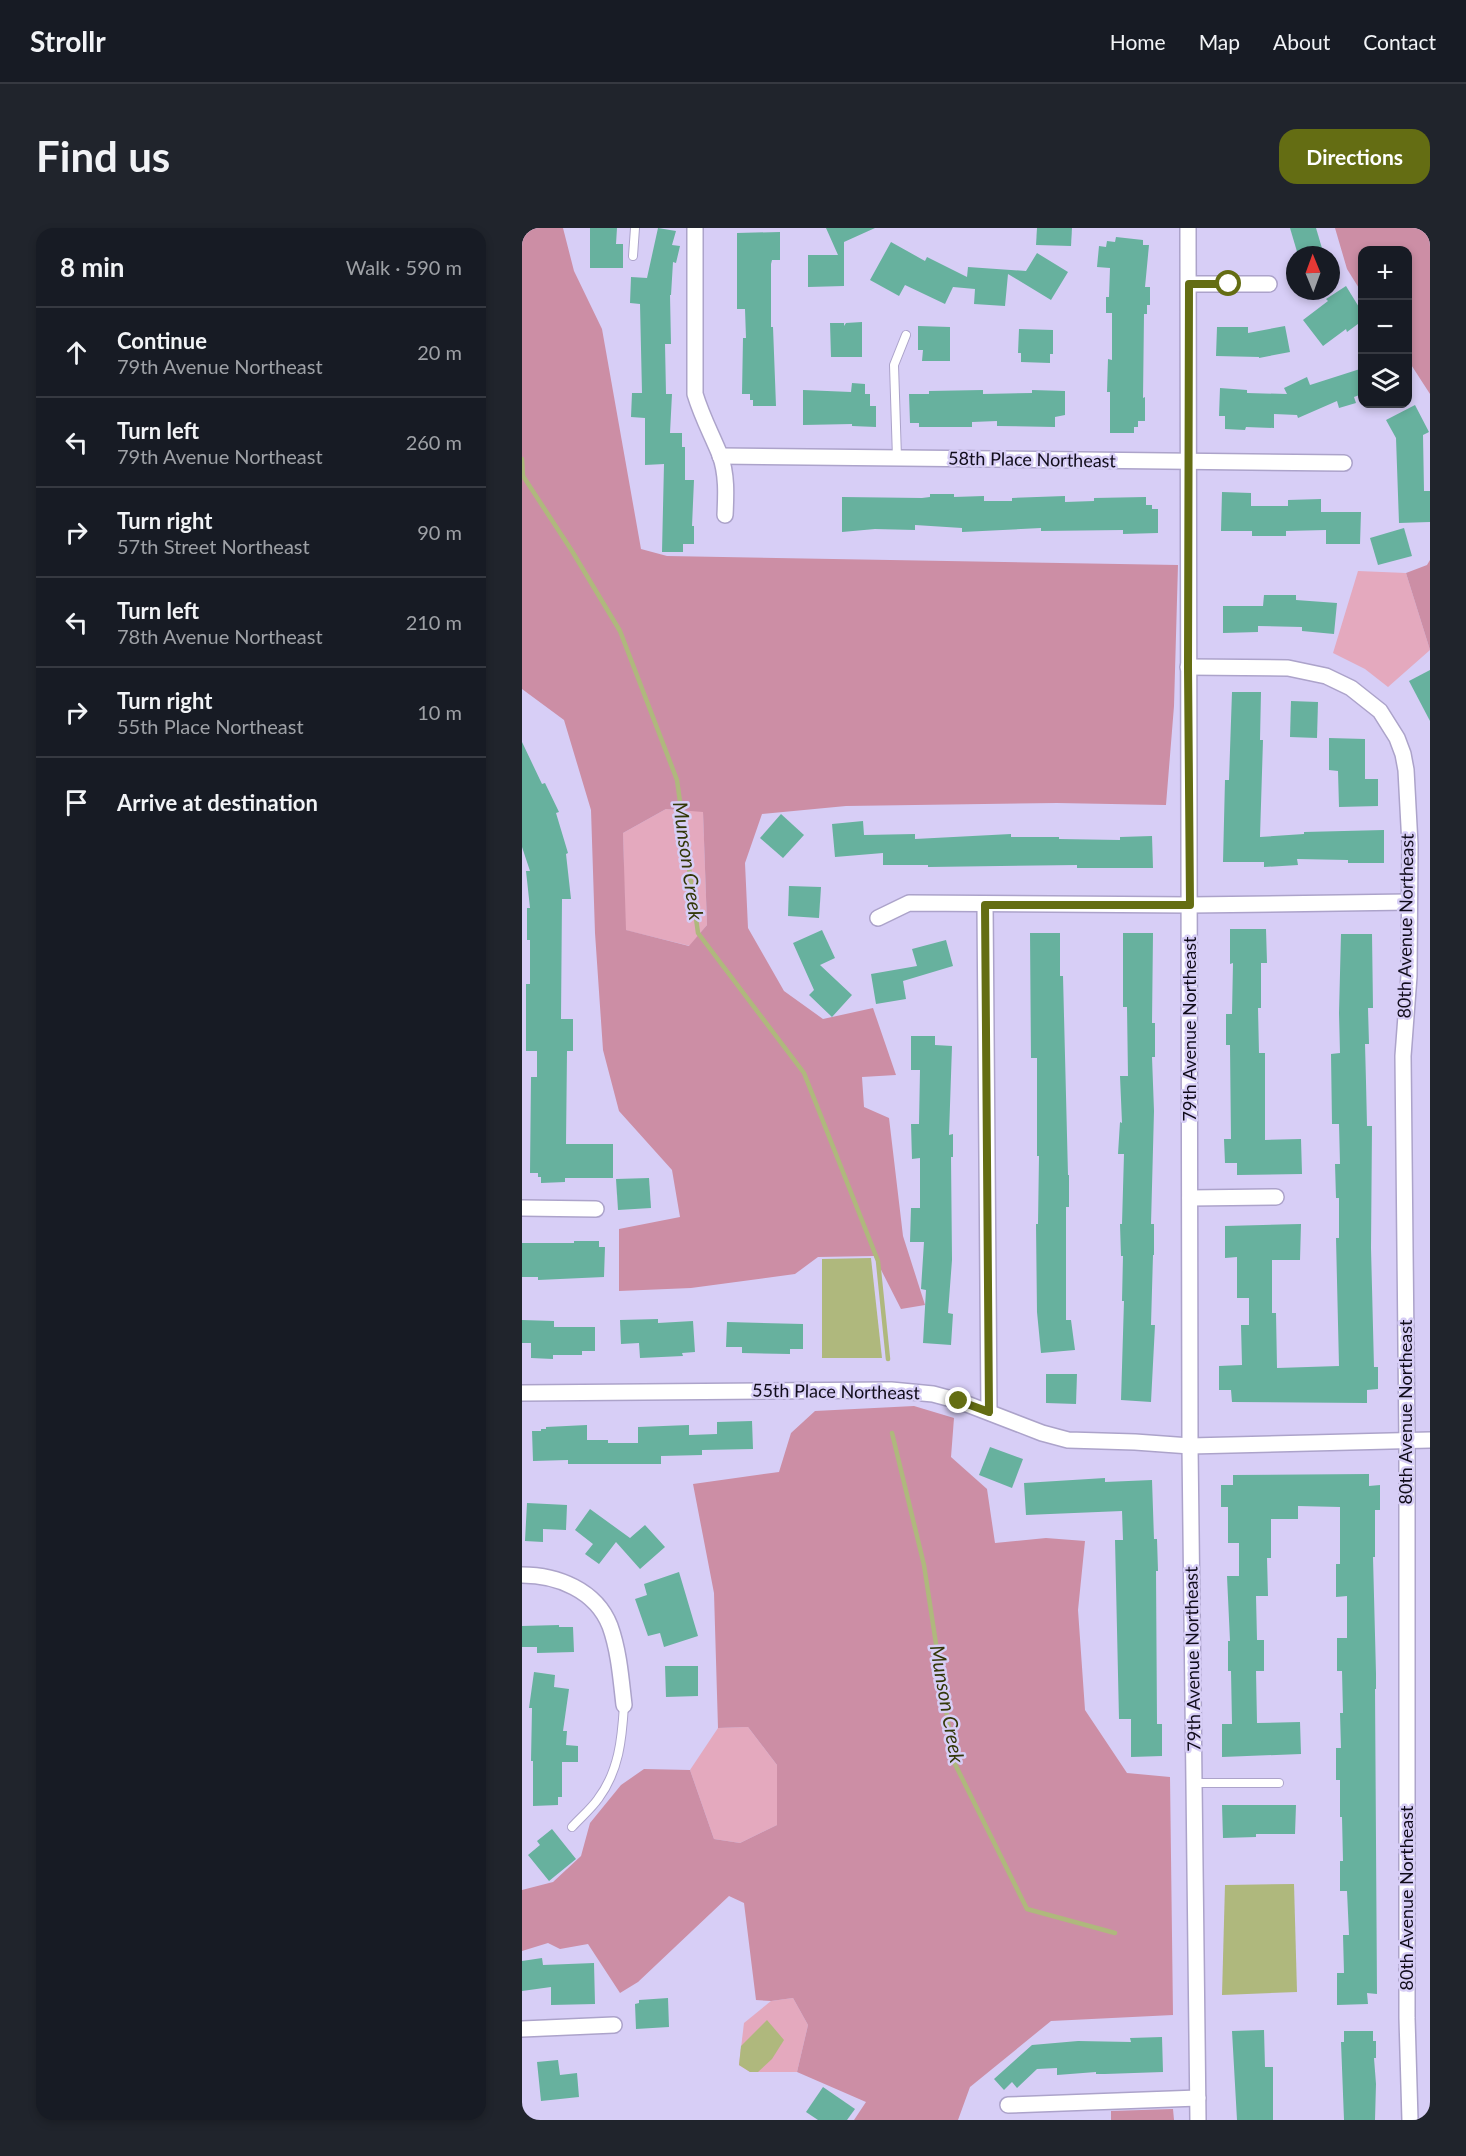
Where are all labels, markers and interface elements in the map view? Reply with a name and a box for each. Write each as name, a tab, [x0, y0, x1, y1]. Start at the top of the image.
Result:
text: Strollr	[30, 24, 106, 58]
text: Home	[1110, 29, 1166, 54]
text: Map	[1199, 29, 1240, 54]
text: About	[1273, 29, 1330, 54]
text: Contact	[1363, 29, 1436, 54]
button: Directions	[1279, 129, 1430, 184]
text: Find us	[36, 131, 170, 181]
north arrow	[1286, 246, 1340, 300]
map controls	[1358, 246, 1412, 408]
button: +	[1358, 246, 1412, 300]
text: 8 min	[60, 251, 124, 283]
text: Walk · 590 m	[346, 255, 462, 279]
route start	[1215, 270, 1241, 296]
button: −	[1358, 300, 1412, 354]
text: Continue	[117, 327, 207, 354]
icon: ahead	[60, 336, 93, 369]
text: 20 m	[417, 340, 462, 364]
text: 79th Avenue Northeast	[117, 354, 323, 378]
button: layers	[1358, 354, 1412, 408]
text: Turn left	[117, 417, 199, 444]
icon: left	[60, 426, 93, 459]
text: 260 m	[406, 430, 462, 454]
text: 79th Avenue Northeast	[117, 444, 323, 468]
street label: 58th Place Northeast	[948, 447, 1117, 471]
text: Turn right	[117, 507, 212, 534]
icon: right	[60, 516, 93, 549]
text: 90 m	[417, 520, 462, 544]
text: 57th Street Northeast	[117, 534, 310, 558]
text: Turn left	[117, 597, 199, 624]
icon: left	[60, 606, 93, 639]
text: 210 m	[406, 610, 462, 634]
text: 78th Avenue Northeast	[117, 624, 323, 648]
text: Turn right	[117, 687, 212, 714]
icon: right	[60, 696, 93, 729]
text: 10 m	[417, 700, 462, 724]
text: 55th Place Northeast	[117, 714, 304, 738]
icon: arrive	[60, 786, 93, 819]
text: Arrive at destination	[117, 789, 318, 816]
water label: Munson Creek	[669, 800, 709, 922]
street label: 80th Avenue Northeast	[1392, 833, 1418, 1019]
street label: 79th Avenue Northeast	[1178, 936, 1200, 1122]
street label: 80th Avenue Northeast	[1394, 1319, 1416, 1505]
street label: 55th Place Northeast	[752, 1379, 921, 1403]
route end	[945, 1387, 971, 1413]
street label: 79th Avenue Northeast	[1179, 1566, 1205, 1752]
water label: Munson Creek	[926, 1643, 970, 1765]
street label: 80th Avenue Northeast	[1395, 1805, 1417, 1991]

